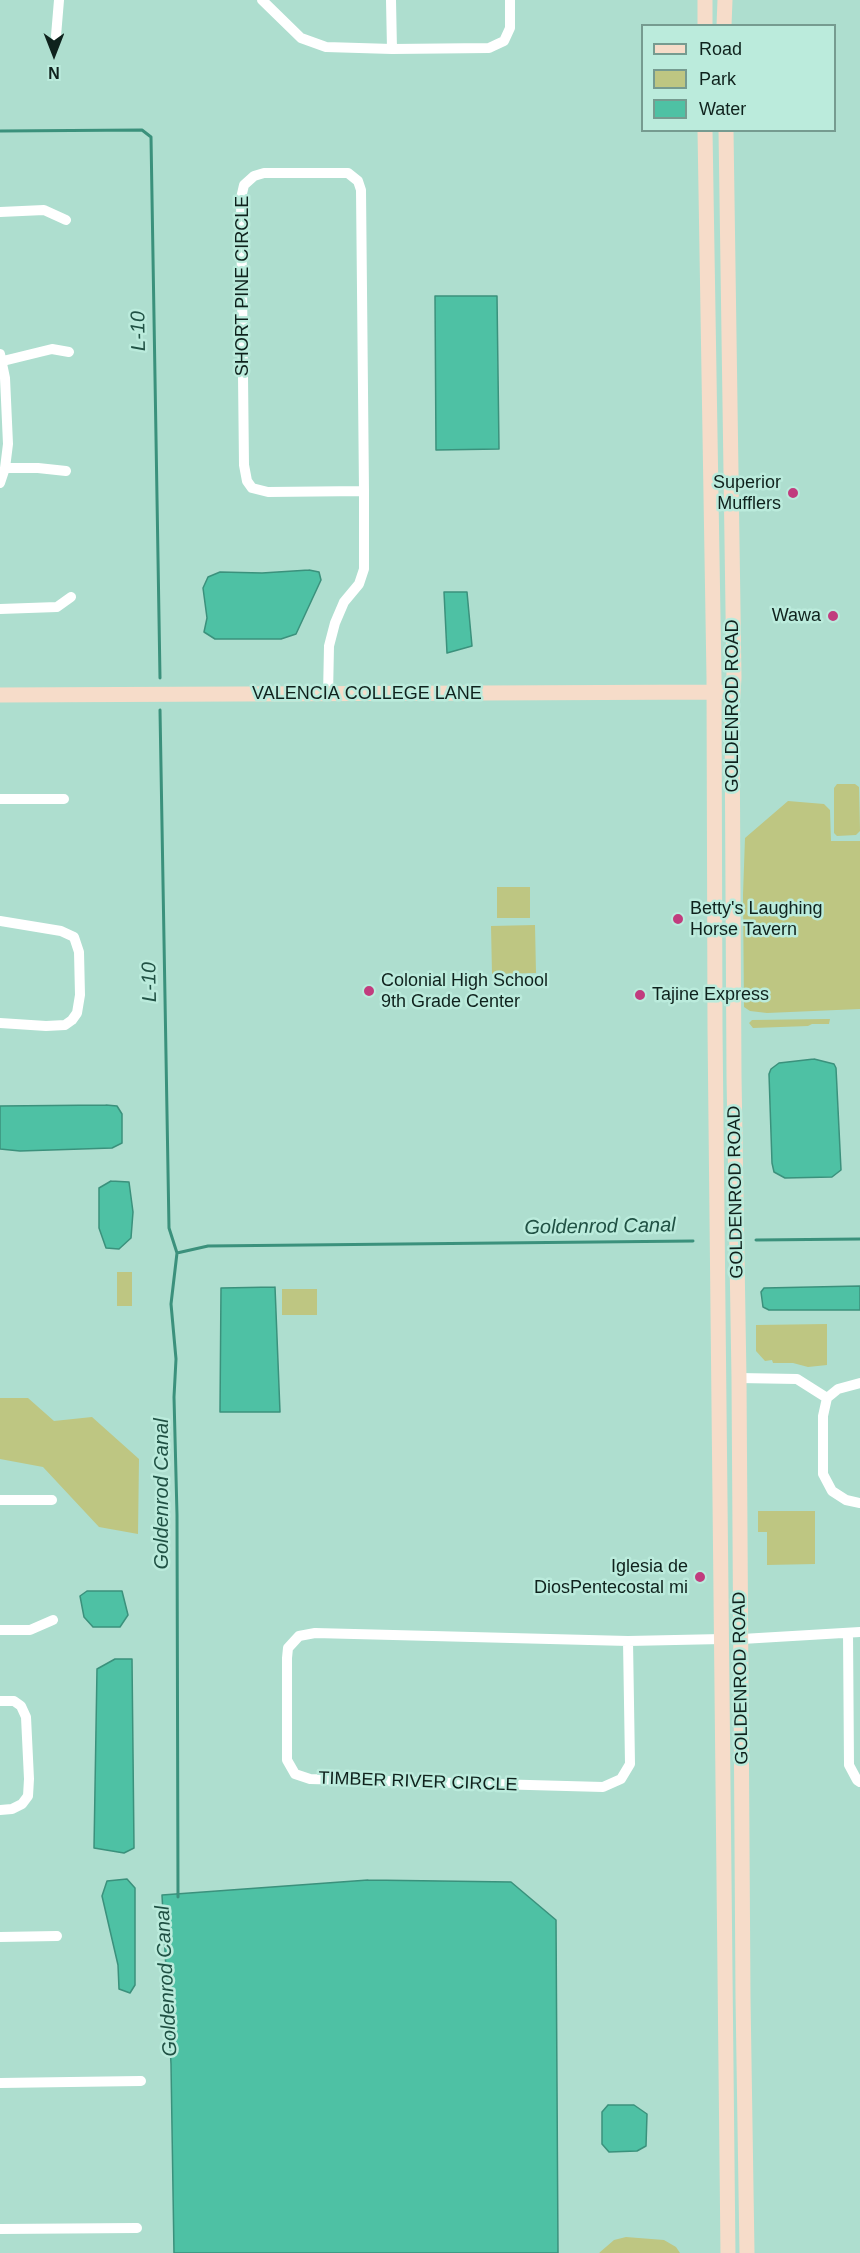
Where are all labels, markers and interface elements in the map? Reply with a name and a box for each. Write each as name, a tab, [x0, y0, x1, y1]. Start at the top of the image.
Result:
north arrow	[24, 24, 84, 84]
legend	[641, 24, 836, 132]
text: Road	[699, 39, 742, 59]
text: N	[48, 64, 60, 81]
text: Park	[699, 69, 736, 89]
text: Water	[699, 99, 746, 119]
street label: SHORT PINE CIRCLE	[232, 196, 254, 376]
water label: L-10	[127, 311, 151, 351]
place label: Superior Mufflers	[713, 472, 781, 514]
marker: Superior Mufflers	[786, 486, 800, 500]
place label: Wawa	[772, 605, 821, 627]
marker: Wawa	[826, 609, 840, 623]
street label: GOLDENROD ROAD	[722, 619, 744, 793]
street label: VALENCIA COLLEGE LANE	[252, 683, 482, 705]
place label: Betty's Laughing Horse Tavern	[690, 898, 823, 940]
marker: Betty's Laughing Horse Tavern	[671, 912, 685, 926]
water label: L-10	[138, 962, 162, 1002]
place label: Colonial High School 9th Grade Center	[381, 970, 548, 1012]
marker: Colonial High School 9th Grade Center	[362, 984, 376, 998]
place label: Tajine Express	[652, 984, 769, 1006]
marker: Tajine Express	[633, 988, 647, 1002]
street label: GOLDENROD ROAD	[724, 1105, 748, 1279]
water label: Goldenrod Canal	[524, 1214, 676, 1240]
water label: Goldenrod Canal	[150, 1418, 174, 1570]
place label: Iglesia de DiosPentecostal mi	[534, 1556, 688, 1598]
marker: Iglesia de DiosPentecostal mi	[693, 1570, 707, 1584]
street label: GOLDENROD ROAD	[729, 1591, 753, 1765]
street label: TIMBER RIVER CIRCLE	[318, 1768, 518, 1796]
water label: Goldenrod Canal	[151, 1905, 183, 2057]

